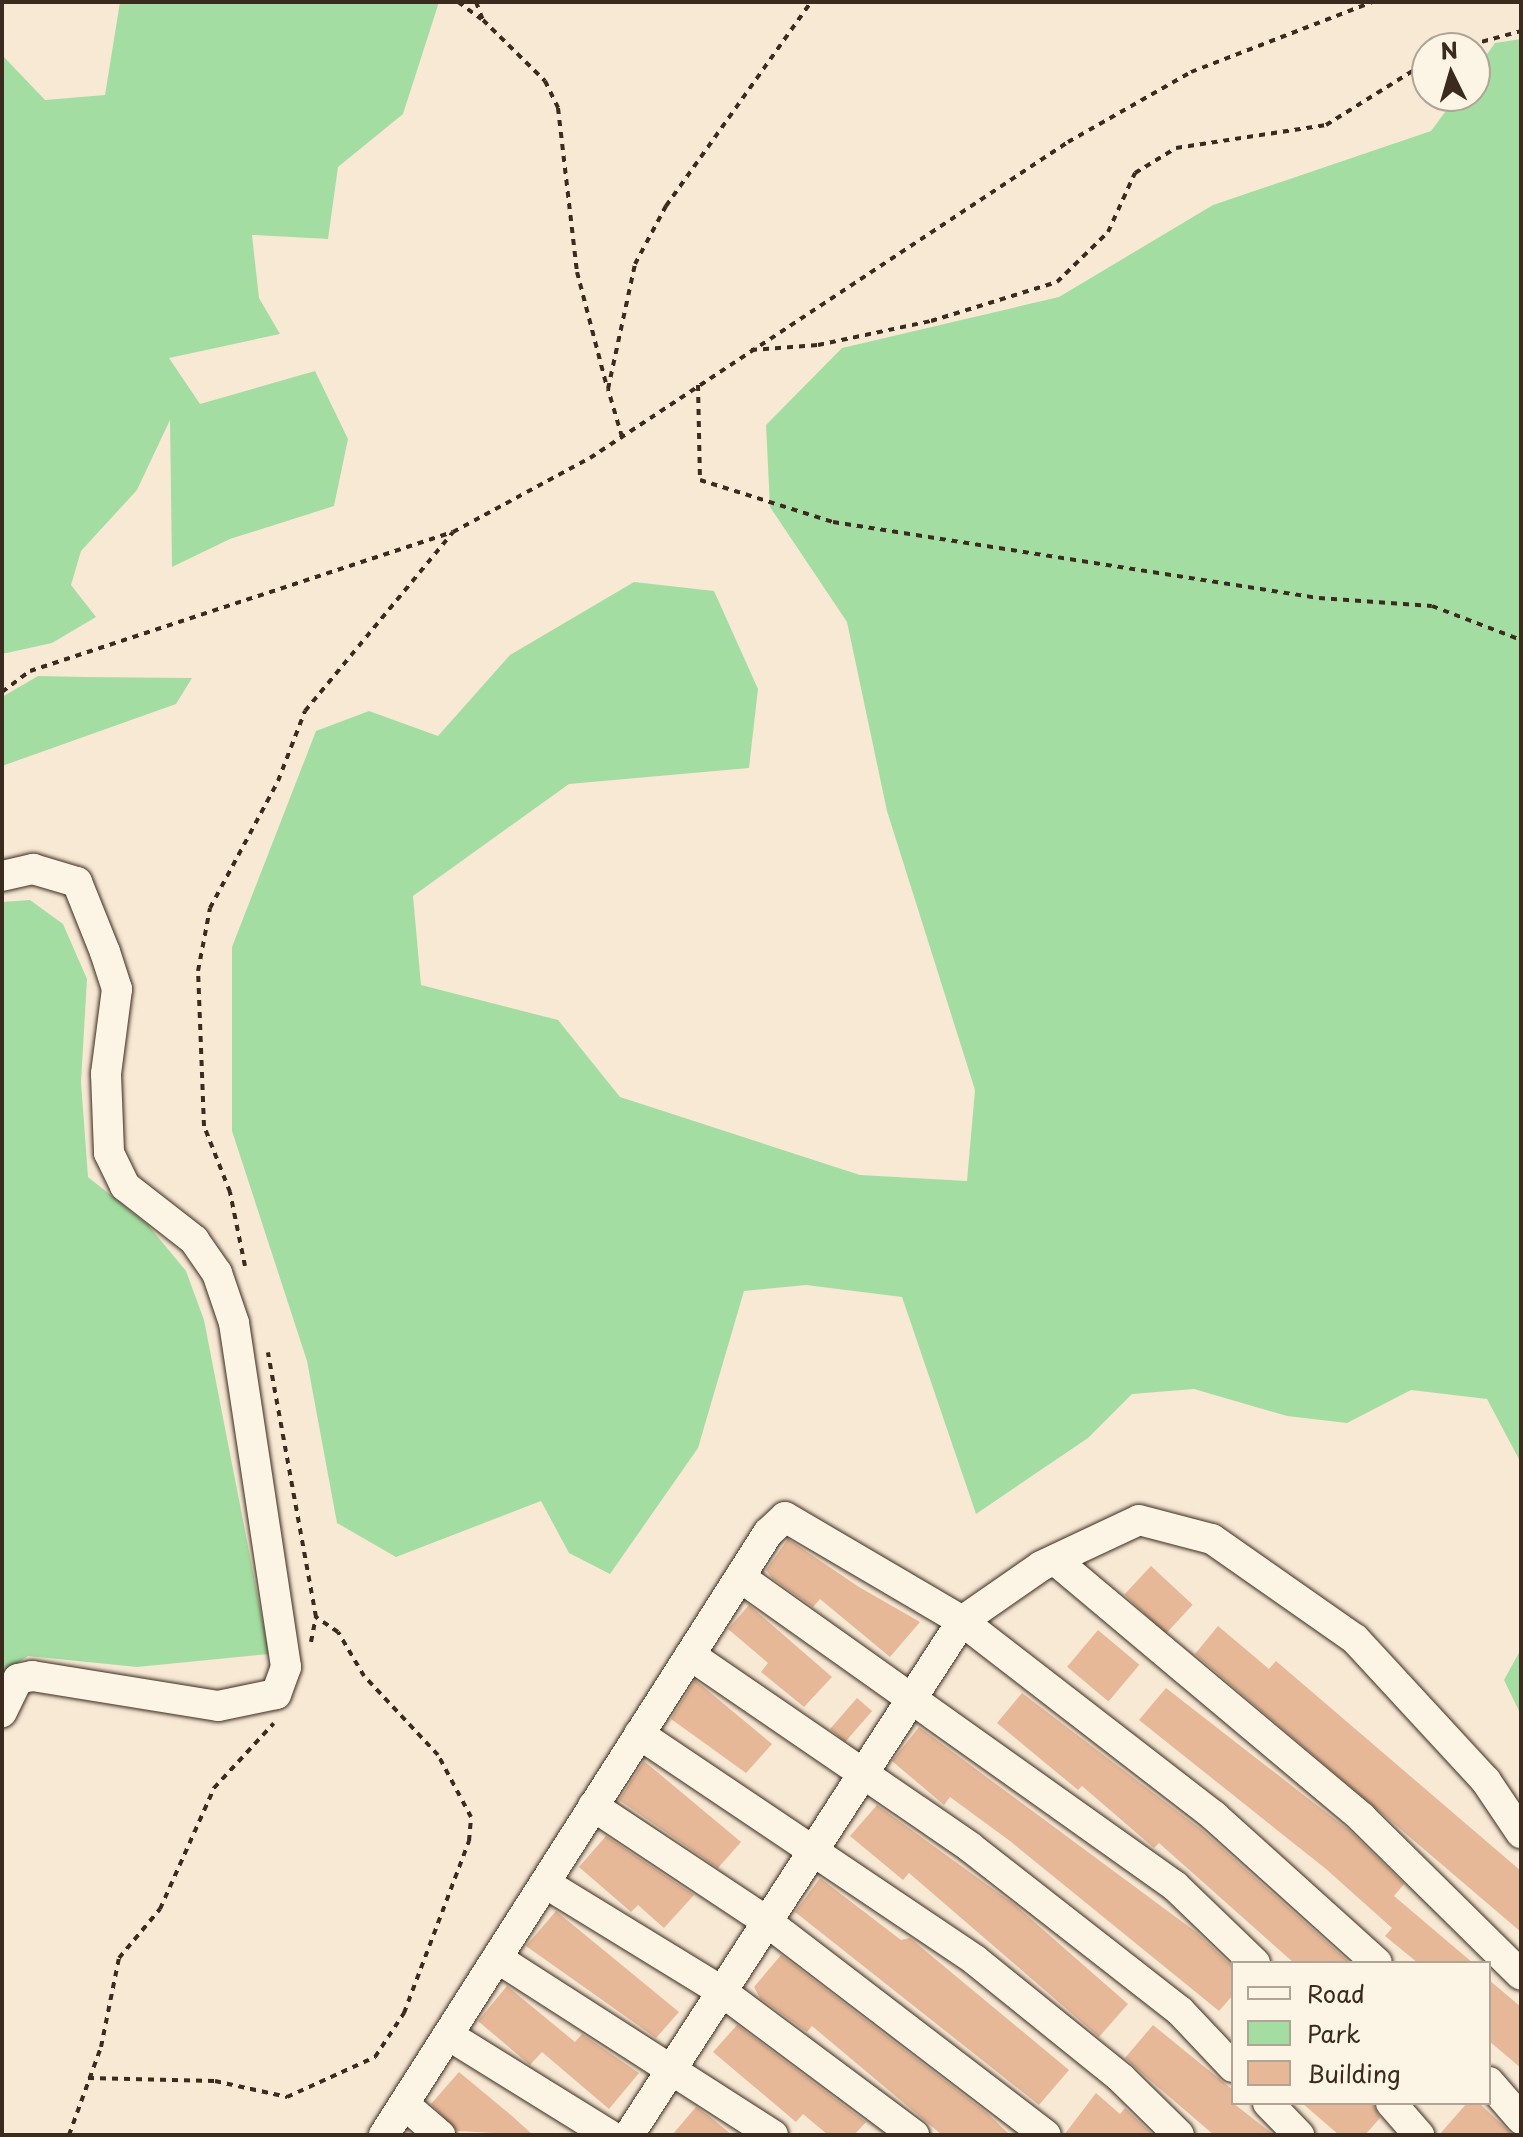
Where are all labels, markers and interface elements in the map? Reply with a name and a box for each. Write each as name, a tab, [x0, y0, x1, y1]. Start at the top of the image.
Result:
north arrow	[1411, 32, 1491, 112]
text: N	[1439, 32, 1459, 67]
legend	[1231, 1961, 1491, 2105]
text: Road	[1307, 1975, 1365, 2011]
text: Park	[1307, 2015, 1361, 2051]
text: Building	[1307, 2055, 1401, 2091]

